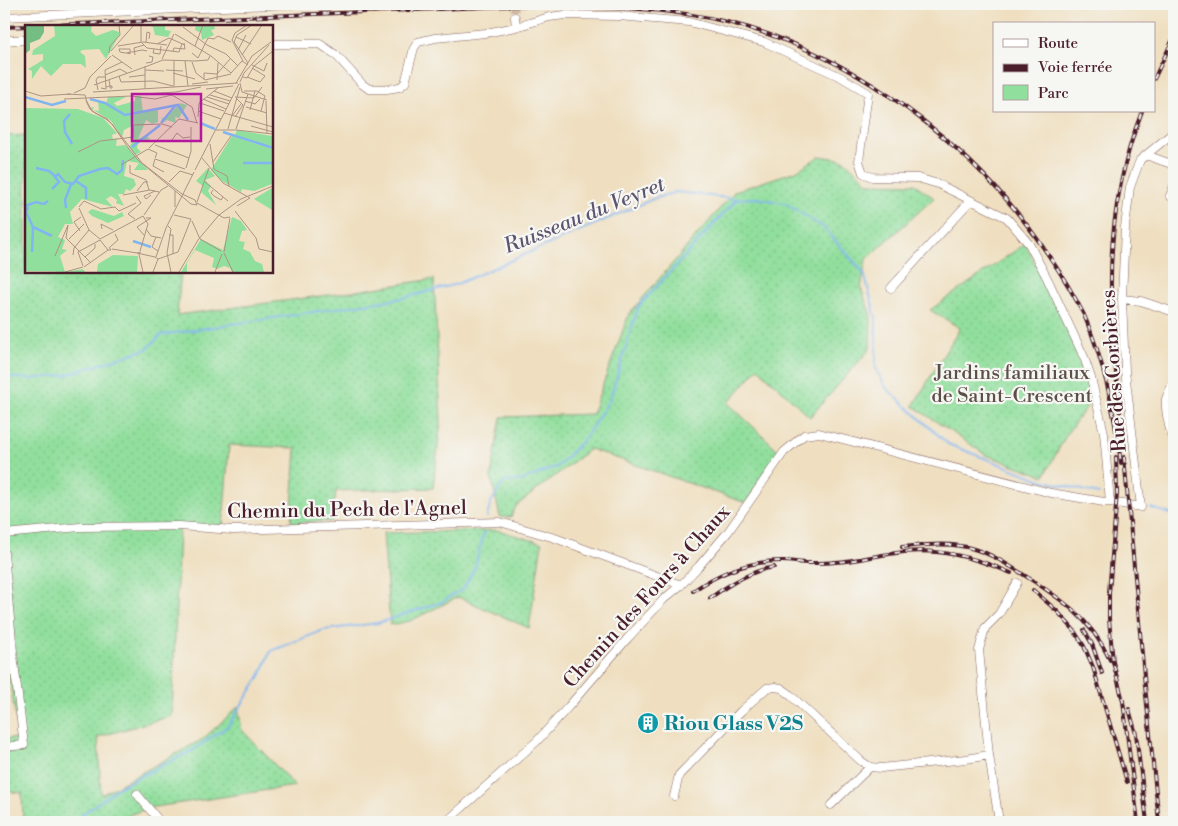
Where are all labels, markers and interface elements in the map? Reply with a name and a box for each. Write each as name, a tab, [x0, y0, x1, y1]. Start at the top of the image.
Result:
legend	[993, 22, 1156, 112]
inset map	[25, 25, 272, 272]
text: Route	[1038, 34, 1078, 53]
text: Voie ferrée	[1037, 58, 1112, 77]
text: Parc	[1038, 84, 1069, 103]
water label: Ruisseau du Veyret	[499, 171, 670, 260]
street label: Rue des Corbières	[1096, 289, 1133, 453]
park label: Jardins familiaux de Saint-Crescent	[931, 361, 1093, 409]
street label: Chemin du Pech de l'Agnel	[227, 496, 467, 525]
street label: Chemin des Fours à Chaux	[558, 500, 737, 694]
building icon: Riou Glass V2S	[636, 711, 660, 735]
place label: Riou Glass V2S	[664, 712, 803, 737]

